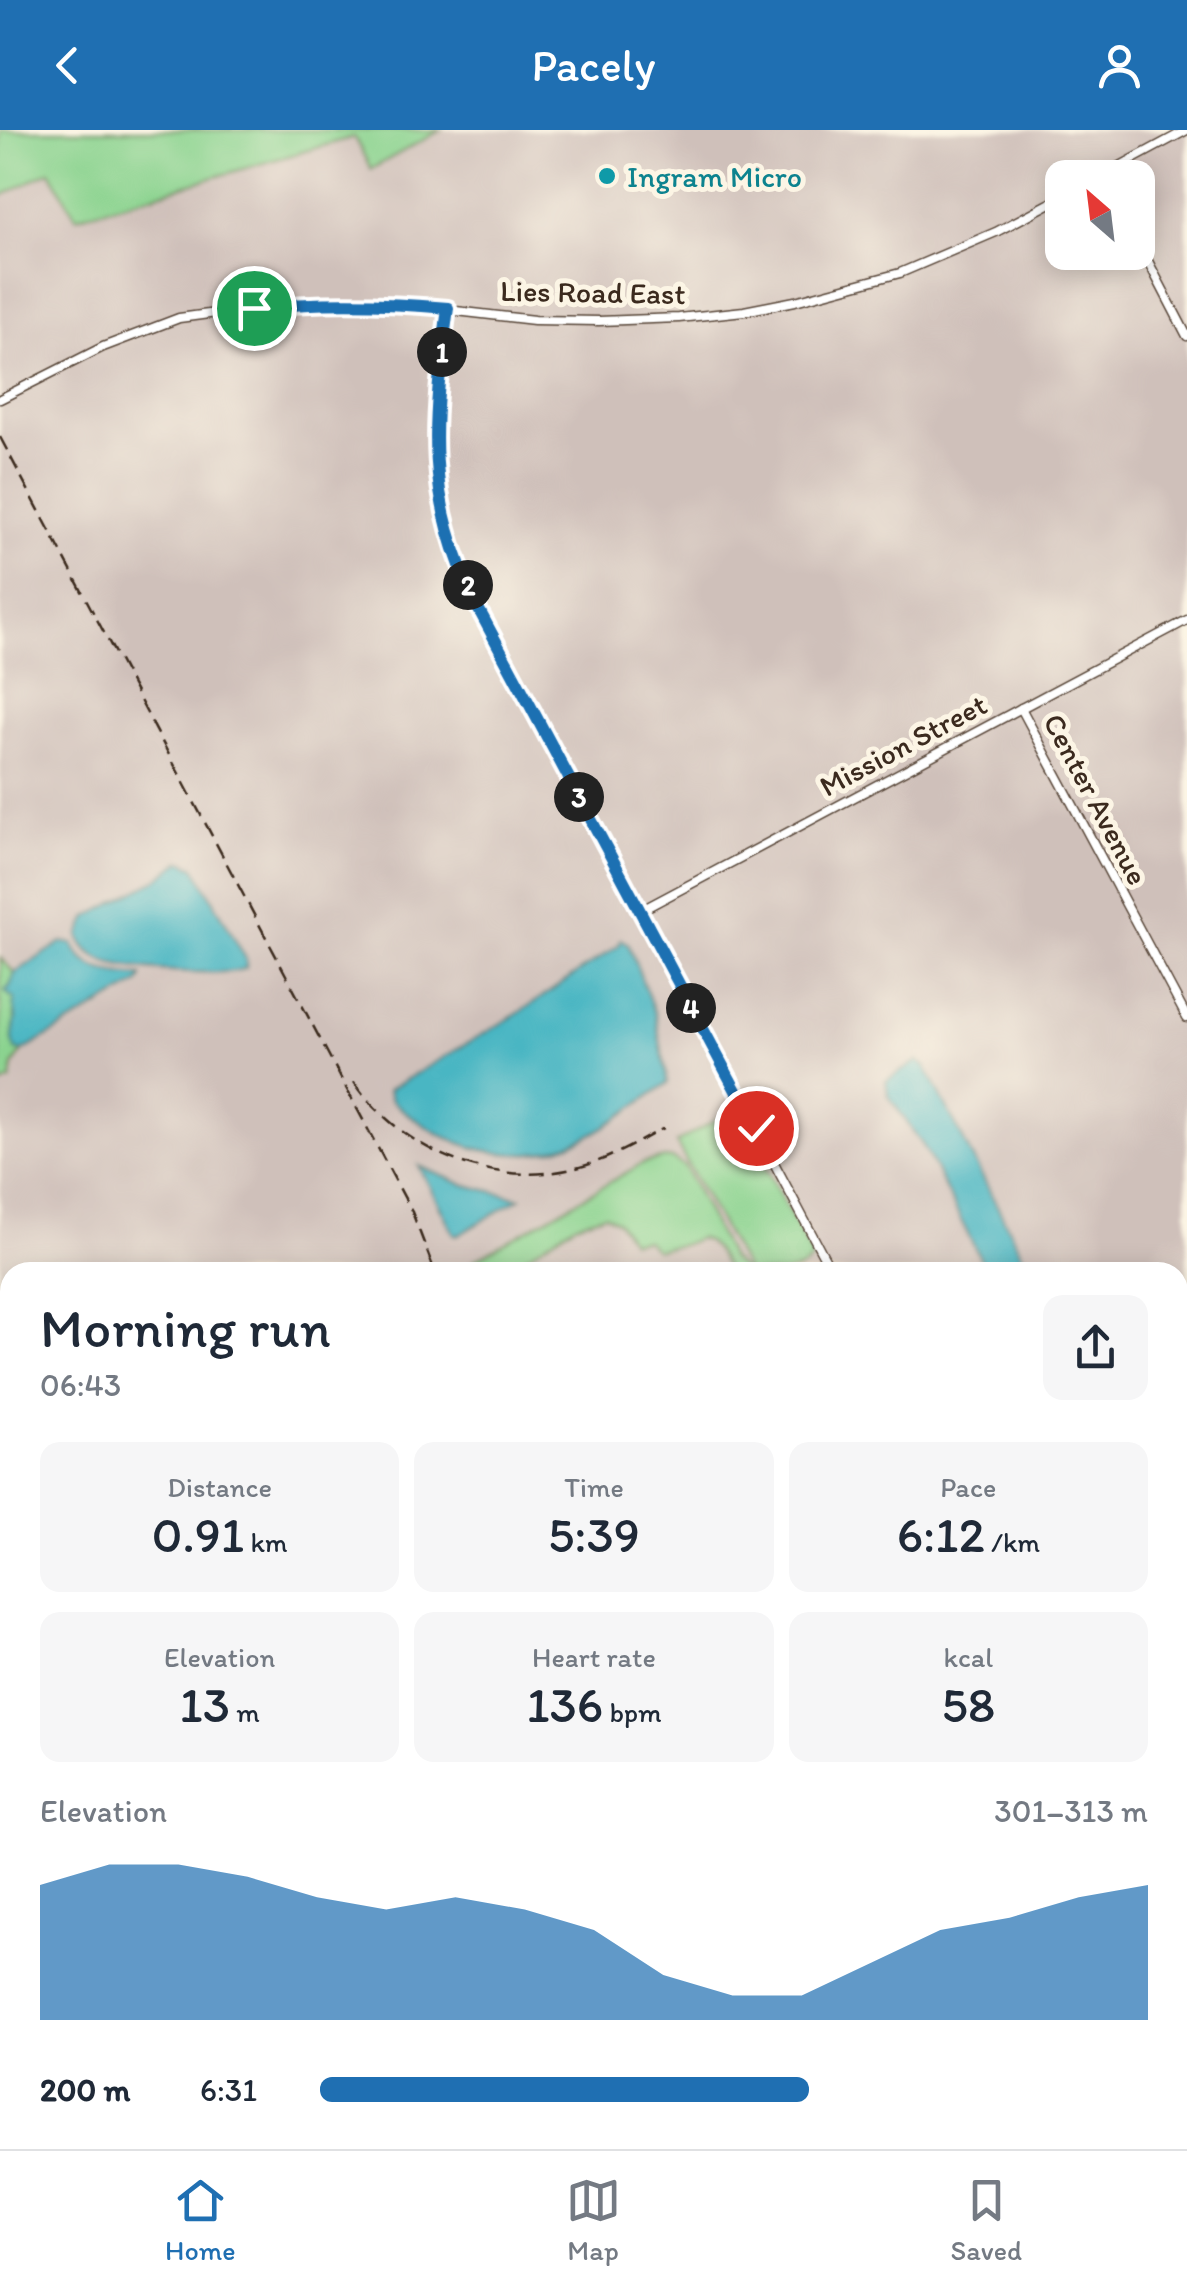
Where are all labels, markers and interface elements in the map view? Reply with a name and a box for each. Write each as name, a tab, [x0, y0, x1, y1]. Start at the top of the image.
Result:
icon: back	[40, 38, 95, 93]
text: Pacely	[531, 38, 656, 92]
icon: person	[1092, 38, 1147, 93]
place label: Ingram Micro	[627, 158, 802, 195]
north arrow	[1045, 160, 1155, 270]
map controls	[1045, 160, 1155, 270]
marker: Ingram Micro	[596, 165, 618, 187]
pin	[212, 266, 297, 351]
street label: Lies Road East	[500, 272, 686, 312]
icon: arrive	[227, 281, 282, 336]
pin: 1	[417, 327, 467, 377]
text: 1	[436, 335, 449, 369]
pin: 2	[443, 560, 493, 610]
text: 2	[461, 568, 475, 602]
street label: Mission Street	[813, 685, 993, 805]
street label: Center Avenue	[1035, 707, 1157, 891]
pin: 3	[554, 772, 604, 822]
text: 3	[571, 780, 587, 814]
pin: 4	[666, 983, 716, 1033]
text: 4	[683, 991, 699, 1025]
pin	[714, 1086, 799, 1171]
icon: check	[729, 1101, 784, 1156]
text: Morning run	[40, 1295, 331, 1361]
button: share	[1043, 1295, 1148, 1400]
text: 06:43	[40, 1366, 121, 1404]
text: Distance	[167, 1470, 272, 1504]
text: Time	[564, 1470, 624, 1504]
text: Pace	[940, 1470, 996, 1504]
text: 0.91	[152, 1504, 244, 1565]
text: 5:39	[548, 1504, 640, 1565]
text: 6:12	[897, 1504, 985, 1565]
text: km	[244, 1525, 288, 1559]
text: /km	[985, 1525, 1040, 1559]
text: Elevation	[164, 1640, 275, 1674]
text: Heart rate	[532, 1640, 656, 1674]
text: kcal	[943, 1640, 993, 1674]
text: 13	[180, 1674, 230, 1735]
text: 136	[526, 1674, 603, 1735]
text: 58	[942, 1674, 995, 1735]
text: m	[230, 1695, 260, 1729]
text: bpm	[603, 1695, 662, 1729]
text: Elevation	[40, 1792, 167, 1830]
text: 301–313 m	[994, 1792, 1148, 1830]
text: 200 m	[40, 2071, 130, 2109]
text: 6:31	[200, 2071, 257, 2109]
tab: Home	[165, 2173, 236, 2267]
tab: Map	[566, 2173, 621, 2267]
tab: Saved	[951, 2173, 1022, 2267]

